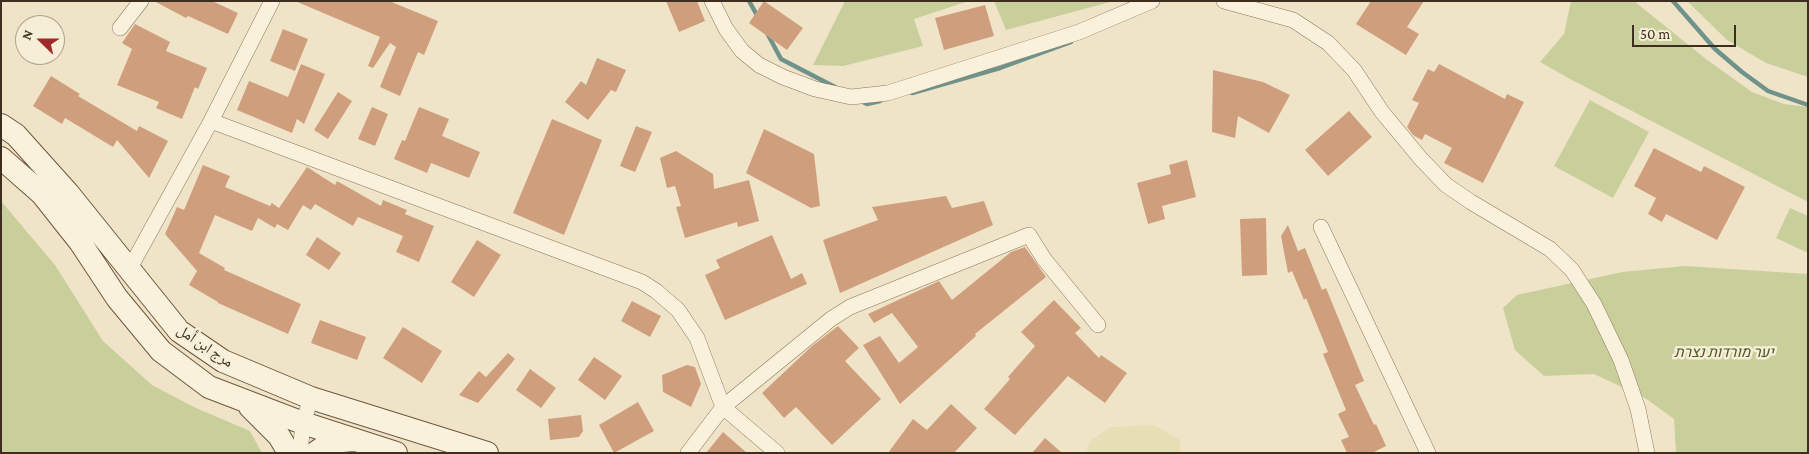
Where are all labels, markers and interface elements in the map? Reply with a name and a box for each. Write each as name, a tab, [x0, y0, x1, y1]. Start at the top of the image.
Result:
north arrow	[15, 15, 65, 65]
scale bar	[1634, 15, 1738, 47]
text: 50 m	[1640, 26, 1670, 42]
text: N	[18, 27, 36, 42]
street label: مرج ابن أمل	[174, 321, 236, 371]
park label: יער מורדות נצרת	[1674, 343, 1774, 361]

